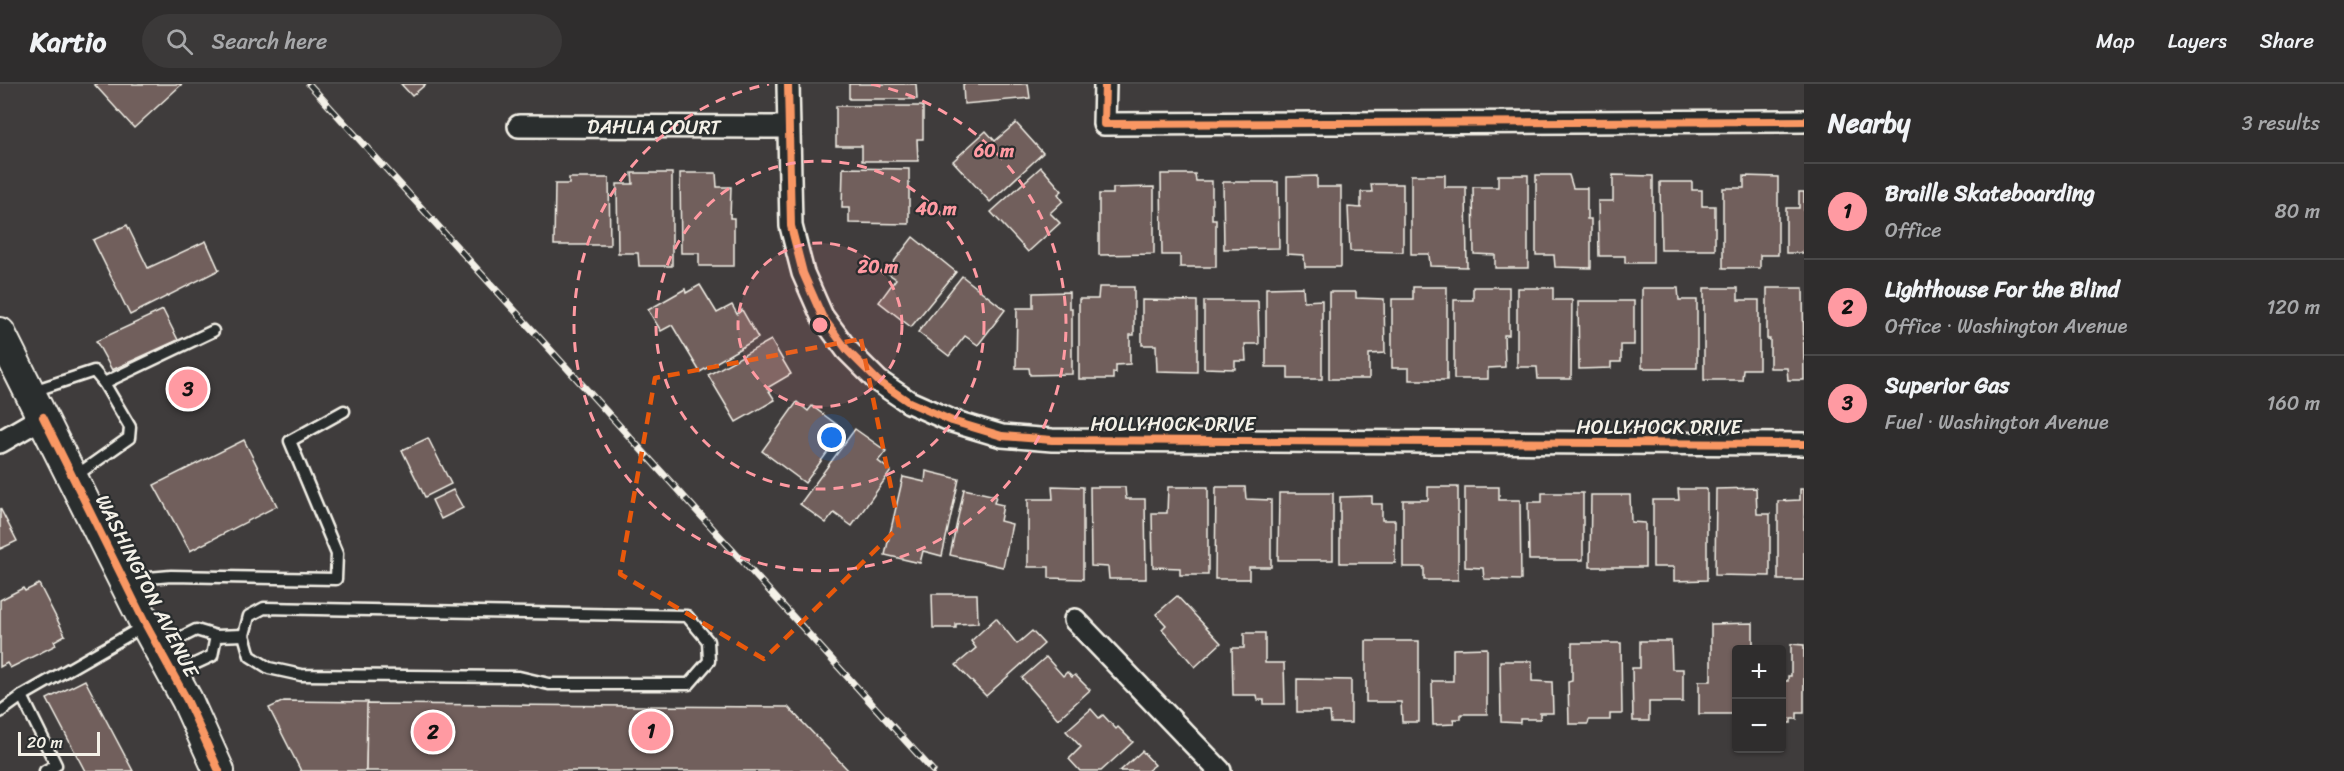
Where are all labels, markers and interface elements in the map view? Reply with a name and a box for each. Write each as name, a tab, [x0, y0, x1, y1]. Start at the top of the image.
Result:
search box	[142, 14, 562, 68]
text: Kartio	[30, 17, 106, 66]
text: Search here	[211, 22, 327, 61]
text: Map	[2096, 22, 2135, 60]
text: Layers	[2168, 22, 2227, 60]
text: Share	[2260, 22, 2314, 60]
icon: search	[163, 25, 196, 58]
text: Nearby	[1828, 100, 1910, 146]
text: 3 results	[2242, 106, 2320, 141]
street label: DAHLIA COURT	[587, 109, 722, 144]
text: 60 m	[973, 135, 1014, 167]
text: Braille Skateboarding	[1885, 174, 2095, 213]
text: 40 m	[914, 193, 957, 225]
text: 1	[1843, 194, 1852, 229]
text: 80 m	[2275, 194, 2320, 229]
text: Office	[1885, 213, 1941, 248]
text: 20 m	[857, 251, 898, 283]
text: Lighthouse For the Blind	[1885, 270, 2119, 309]
text: 2	[1842, 290, 1853, 325]
text: 120 m	[2267, 290, 2320, 325]
text: Office · Washington Avenue	[1885, 309, 2127, 344]
centre of rings	[810, 315, 830, 335]
pin: 3	[168, 366, 207, 412]
text: Superior Gas	[1885, 366, 2009, 405]
text: 3	[1842, 386, 1853, 421]
text: 160 m	[2267, 386, 2320, 421]
text: Fuel · Washington Avenue	[1885, 405, 2109, 440]
street label: HOLLYHOCK DRIVE	[1091, 407, 1257, 442]
street label: HOLLYHOCK DRIVE	[1577, 410, 1743, 445]
your location	[817, 423, 846, 452]
street label: WASHINGTON AVENUE	[86, 488, 209, 686]
map controls	[1732, 645, 1786, 753]
button: +	[1732, 645, 1786, 699]
button: −	[1732, 699, 1786, 753]
pin: 1	[632, 708, 670, 754]
pin: 2	[414, 710, 452, 754]
text: 20 m	[27, 728, 63, 757]
scale bar	[18, 729, 100, 756]

